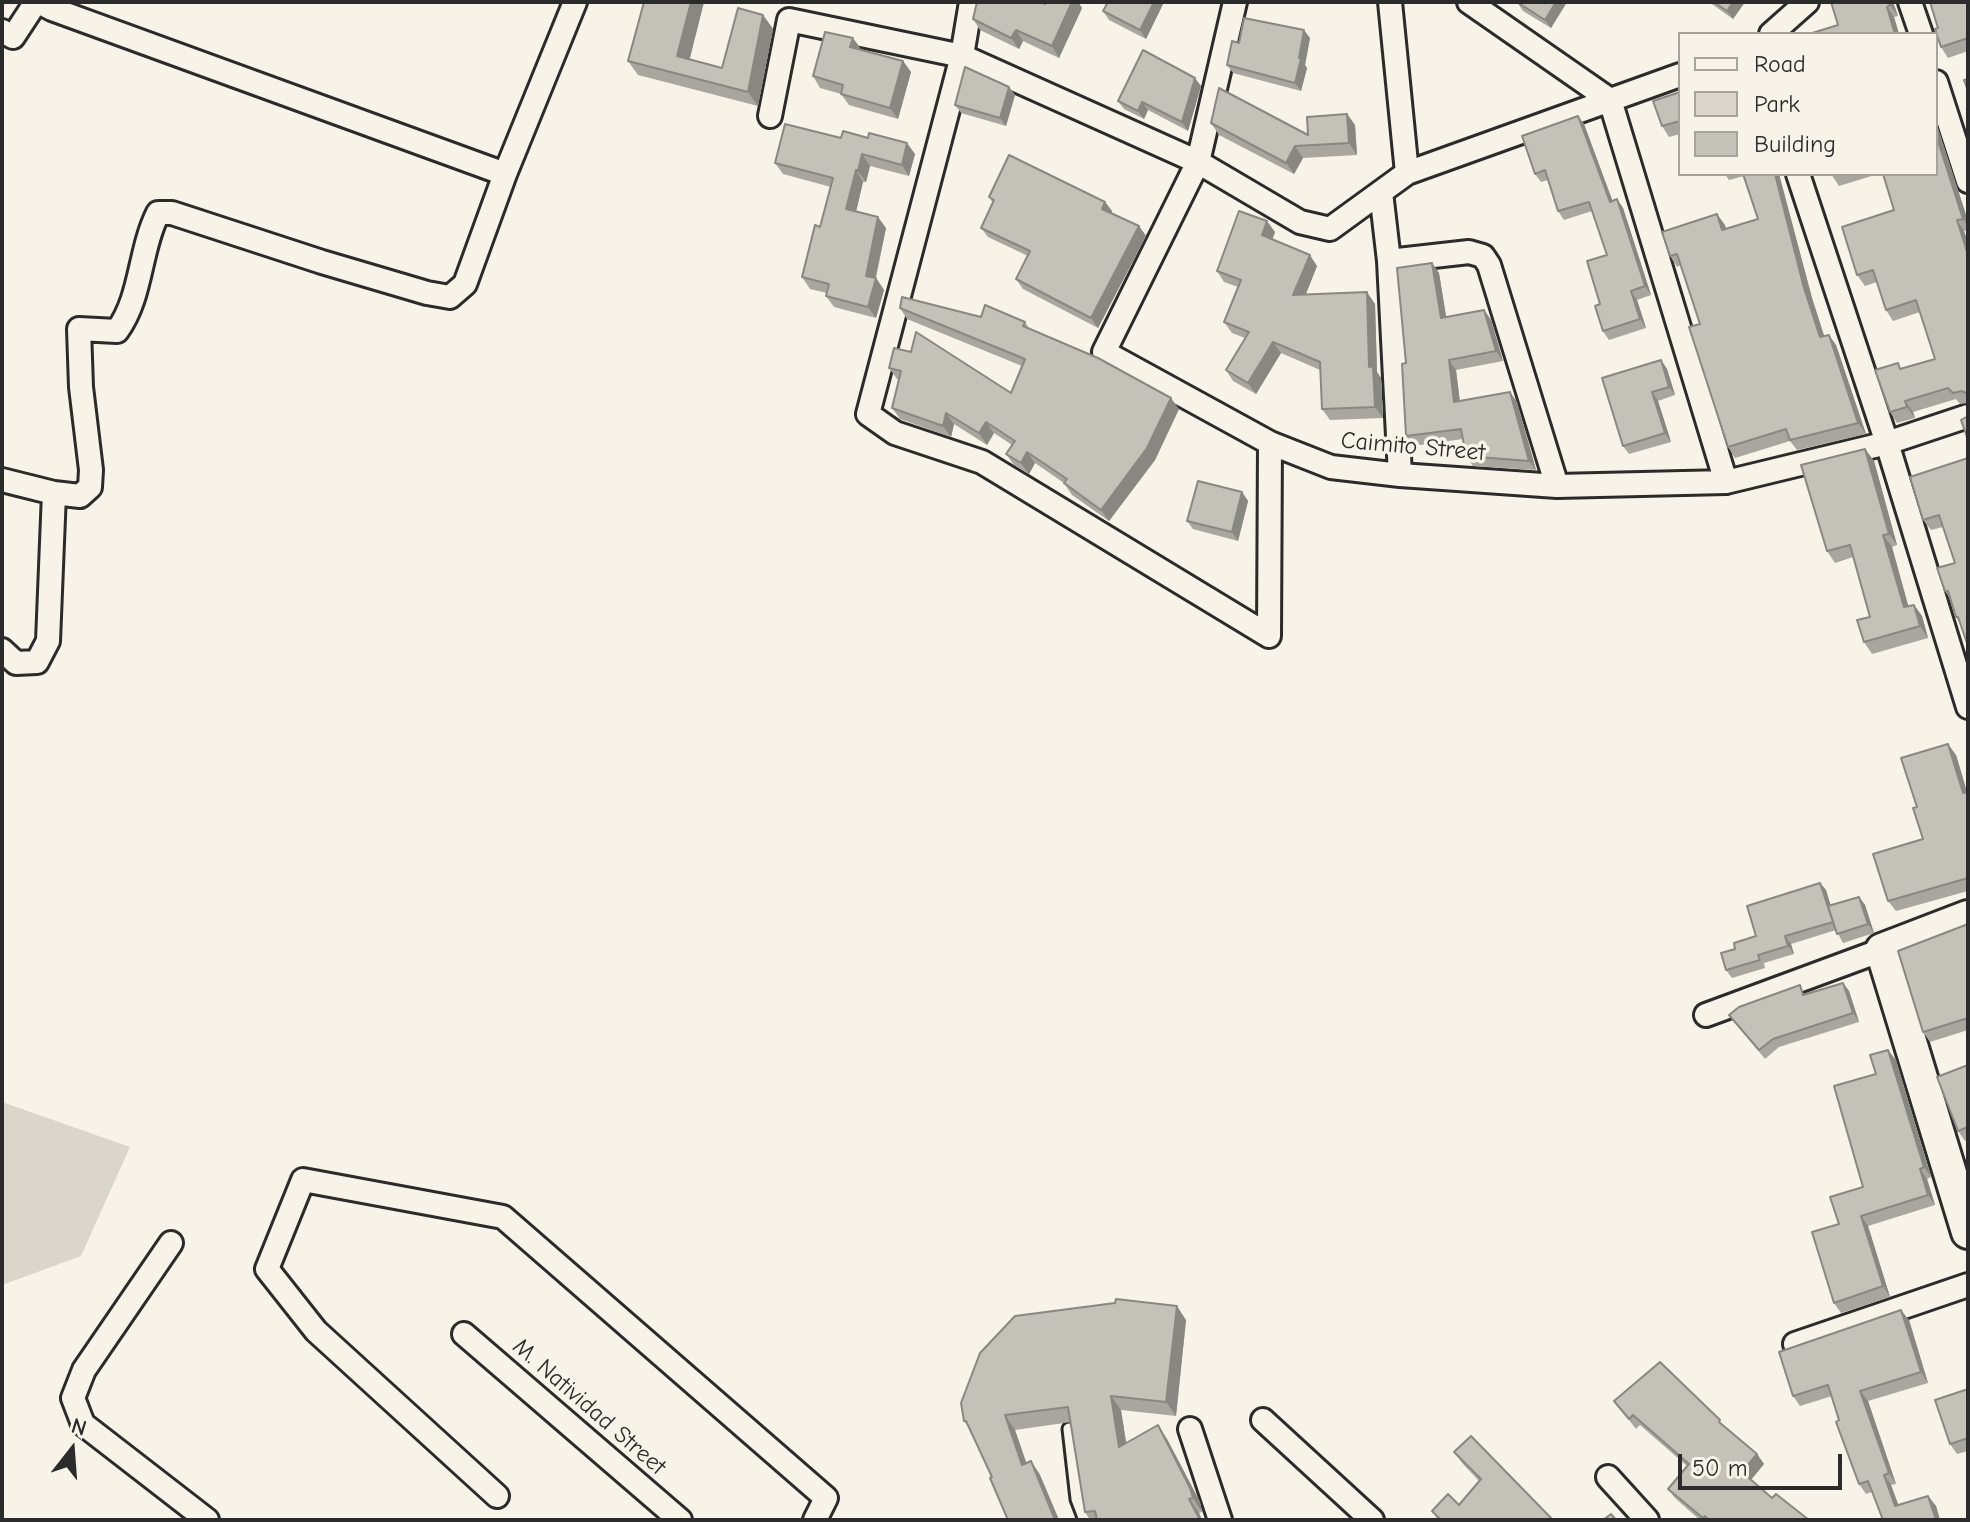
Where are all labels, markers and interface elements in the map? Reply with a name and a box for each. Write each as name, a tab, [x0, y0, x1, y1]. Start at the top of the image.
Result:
legend	[1678, 32, 1938, 176]
text: Road	[1754, 50, 1806, 78]
text: Park	[1754, 90, 1800, 118]
text: Building	[1754, 130, 1836, 158]
street label: Caimito Street	[1340, 426, 1486, 468]
street label: M. Natividad Street	[506, 1333, 672, 1481]
north arrow	[32, 1410, 112, 1490]
text: N	[68, 1413, 90, 1442]
scale bar	[1682, 1438, 1846, 1488]
text: 50 m	[1692, 1454, 1748, 1482]

